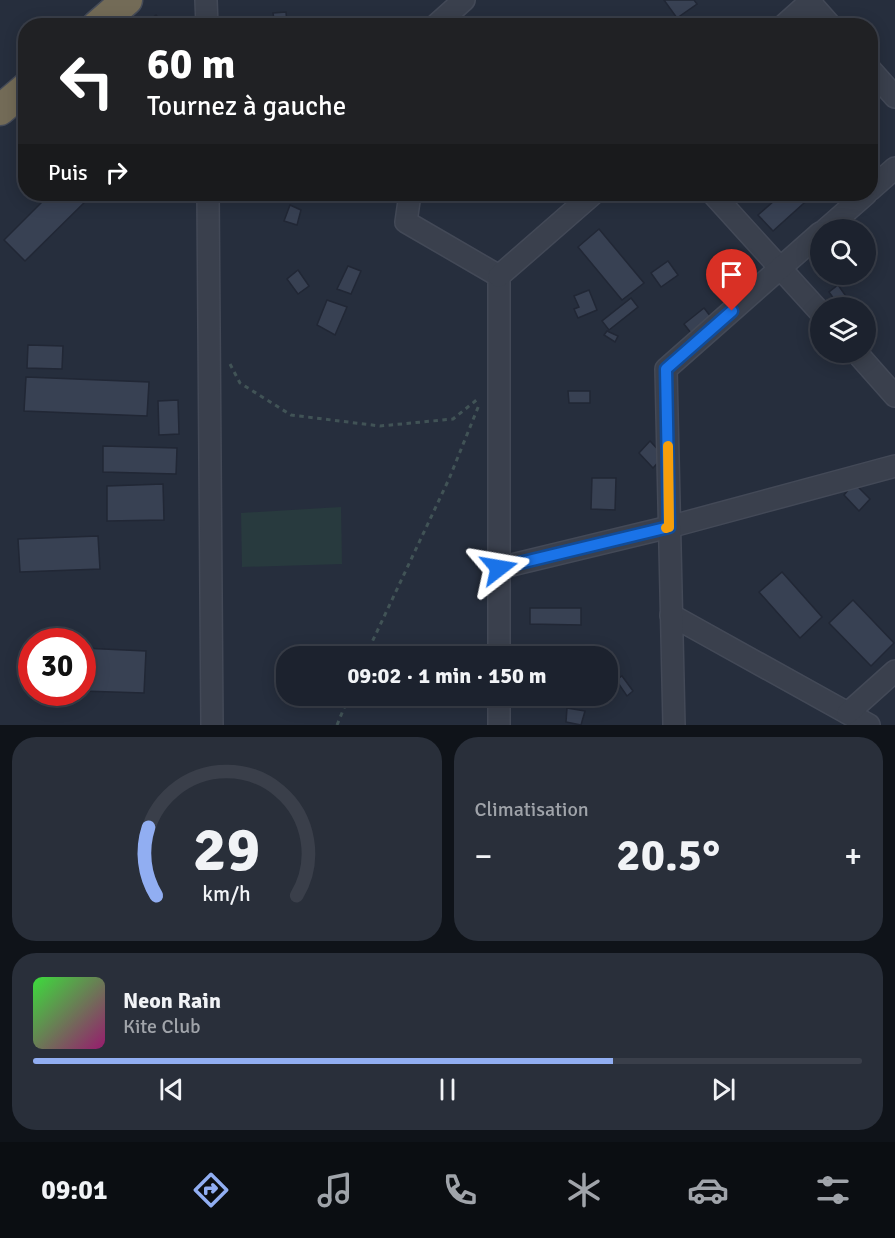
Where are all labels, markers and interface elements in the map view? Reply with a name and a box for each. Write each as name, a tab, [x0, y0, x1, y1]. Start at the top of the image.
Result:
text: 60 m	[147, 39, 236, 90]
icon: left	[48, 42, 126, 120]
text: Tournez à gauche	[147, 90, 346, 123]
icon: right	[100, 156, 133, 189]
text: Puis	[48, 159, 88, 186]
map controls	[810, 219, 876, 363]
button: search	[810, 219, 876, 285]
pin	[706, 249, 757, 311]
icon: arrive	[715, 258, 748, 291]
button: layers	[810, 297, 876, 363]
position arrow	[467, 536, 531, 600]
speed limit sign: 30	[18, 628, 96, 706]
text: 09:02 · 1 min · 150 m	[347, 662, 547, 689]
text: Climatisation	[475, 797, 589, 822]
text: 29	[193, 811, 260, 888]
text: 20.5°	[616, 828, 720, 883]
text: −	[475, 836, 492, 877]
text: +	[844, 836, 862, 877]
text: km/h	[202, 881, 251, 907]
text: Neon Rain	[123, 987, 221, 1014]
text: Kite Club	[123, 1014, 201, 1039]
icon: previous	[155, 1073, 188, 1106]
icon: pause	[431, 1073, 464, 1106]
icon: next	[707, 1073, 740, 1106]
icon: directions	[190, 1169, 232, 1211]
icon: music	[314, 1169, 356, 1211]
icon: phone	[439, 1169, 481, 1211]
icon: climate	[563, 1169, 605, 1211]
icon: car	[687, 1169, 729, 1211]
icon: filters	[812, 1169, 854, 1211]
text: 09:01	[41, 1174, 107, 1207]

